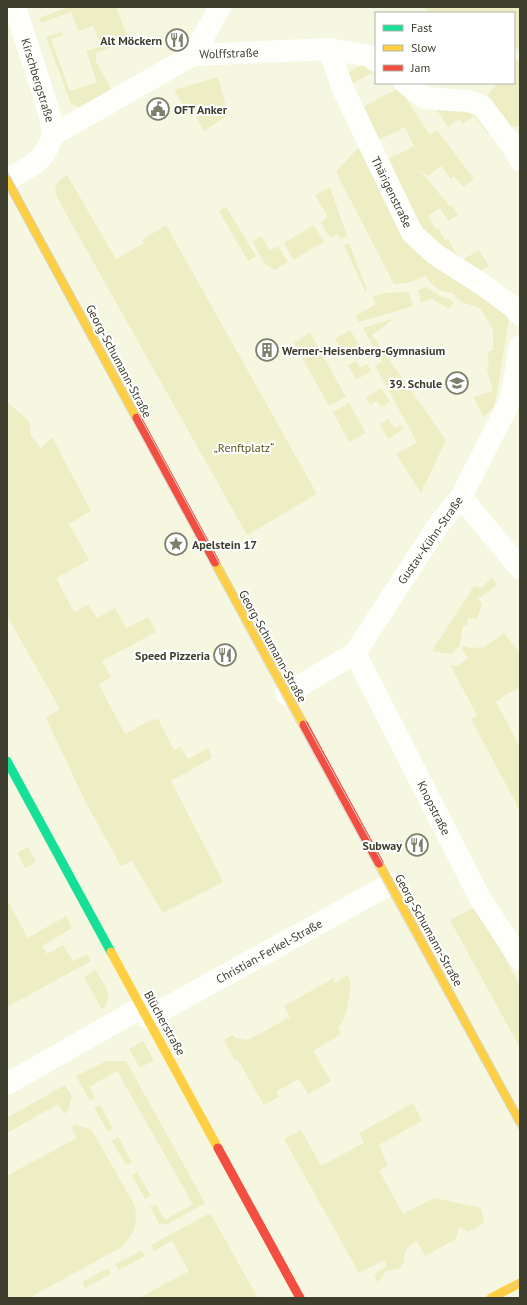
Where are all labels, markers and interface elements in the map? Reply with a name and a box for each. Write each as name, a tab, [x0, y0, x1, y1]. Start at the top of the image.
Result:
legend	[375, 12, 515, 84]
text: Fast	[411, 20, 432, 35]
restaurant icon: Alt Möckern	[164, 27, 190, 53]
place label: Alt Möckern	[100, 33, 162, 48]
street label: Kirschbergstraße	[18, 36, 58, 124]
text: Slow	[411, 40, 436, 55]
street label: Wolffstraße	[199, 44, 259, 62]
text: Jam	[410, 60, 430, 75]
public building icon: OFT Anker	[145, 96, 171, 122]
place label: OFT Anker	[174, 102, 228, 117]
street label: Thärigenstraße	[368, 154, 416, 230]
street label: Georg-Schumann-Straße	[83, 302, 155, 420]
building icon: Werner-Heisenberg-Gymnasium	[254, 337, 280, 363]
place label: Werner-Heisenberg-Gymnasium	[282, 343, 445, 358]
school or university icon: 39. Schule	[444, 370, 470, 396]
place label: 39. Schule	[389, 376, 442, 391]
park label: „Renftplatz“	[214, 440, 274, 455]
street label: Gustav-Kühn-Straße	[394, 493, 466, 587]
place icon: Apelstein 17	[163, 531, 189, 557]
place label: Apelstein 17	[192, 537, 257, 552]
street label: Georg-Schumann-Straße	[236, 587, 310, 705]
restaurant icon: Speed Pizzeria	[212, 642, 238, 668]
place label: Speed Pizzeria	[135, 648, 210, 663]
street label: Knopstraße	[414, 778, 454, 838]
restaurant icon: Subway	[404, 832, 430, 858]
place label: Subway	[363, 838, 402, 853]
street label: Georg-Schumann-Straße	[392, 871, 466, 989]
street label: Christian-Ferkel-Straße	[213, 915, 325, 987]
street label: Blücherstraße	[141, 988, 189, 1058]

